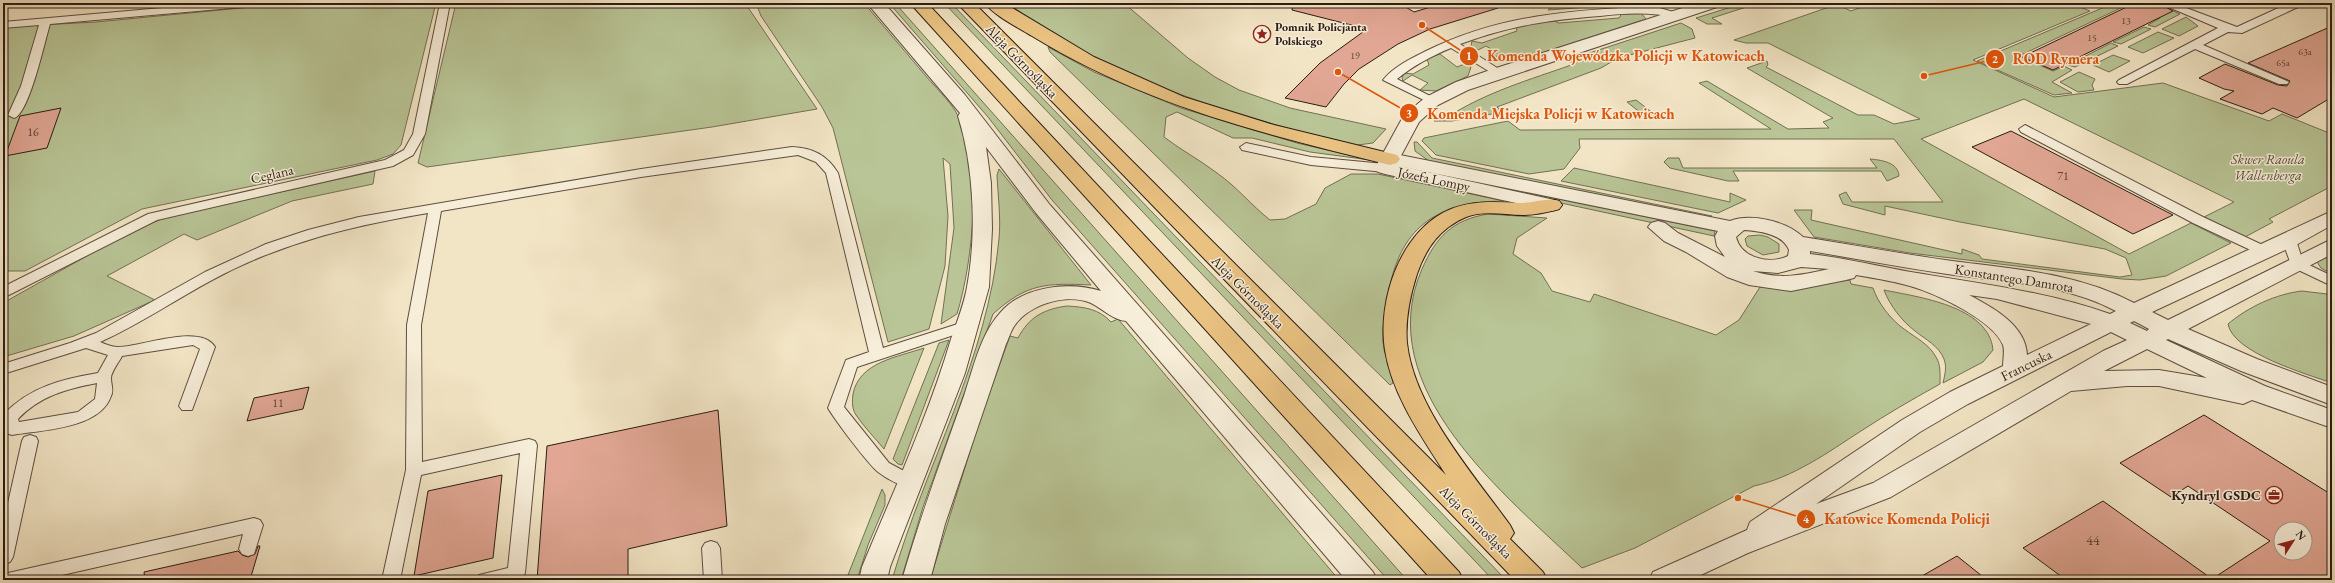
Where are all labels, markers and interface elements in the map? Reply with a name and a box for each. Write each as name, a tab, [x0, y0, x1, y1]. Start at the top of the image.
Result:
house number: 13	[2121, 14, 2131, 27]
street label: Aleja Górnośląska	[981, 19, 1062, 102]
place label: Pomnik Policjanta Polskiego	[1275, 19, 1368, 49]
place icon: Pomnik Policjanta Polskiego	[1252, 24, 1272, 44]
house number: 15	[2087, 31, 2097, 44]
callout: Komenda Wojewódzka Policji w Katowicach	[1459, 42, 1773, 69]
callout: ROD Rymera	[1985, 45, 2107, 72]
house number: 63a	[2298, 45, 2312, 58]
text: Komenda Wojewódzka Policji w Katowicach	[1487, 46, 1766, 65]
text: 1	[1466, 48, 1472, 64]
house number: 19	[1350, 49, 1360, 62]
text: ROD Rymera	[2013, 49, 2100, 68]
text: 2	[1992, 51, 1999, 67]
house number: 65a	[2276, 56, 2290, 69]
callout: Komenda Miejska Policji w Katowicach	[1399, 100, 1683, 127]
text: Komenda Miejska Policji w Katowicach	[1427, 104, 1675, 123]
text: 3	[1406, 105, 1412, 121]
house number: 16	[27, 124, 39, 140]
park label: Skwer Raoula Wallenberga	[2230, 150, 2305, 184]
street label: Ceglana	[249, 160, 296, 188]
street label: Józefa Lompy	[1395, 162, 1473, 196]
house number: 71	[2057, 168, 2069, 184]
street label: Aleja Górnośląska	[1207, 251, 1289, 333]
street label: Konstantego Damrota	[1953, 260, 2075, 296]
street label: Francuska	[1998, 345, 2055, 385]
house number: 11	[272, 395, 284, 411]
street label: Aleja Górnośląska	[1435, 481, 1517, 563]
office icon: Kyndryl GSDC	[2264, 485, 2284, 505]
place label: Kyndryl GSDC	[2171, 486, 2261, 504]
callout: Katowice Komenda Policji	[1796, 506, 1998, 533]
text: Katowice Komenda Policji	[1824, 509, 1990, 528]
text: 4	[1803, 511, 1810, 527]
north arrow	[2273, 521, 2313, 561]
text: N	[2293, 527, 2309, 543]
house number: 44	[2086, 531, 2100, 549]

